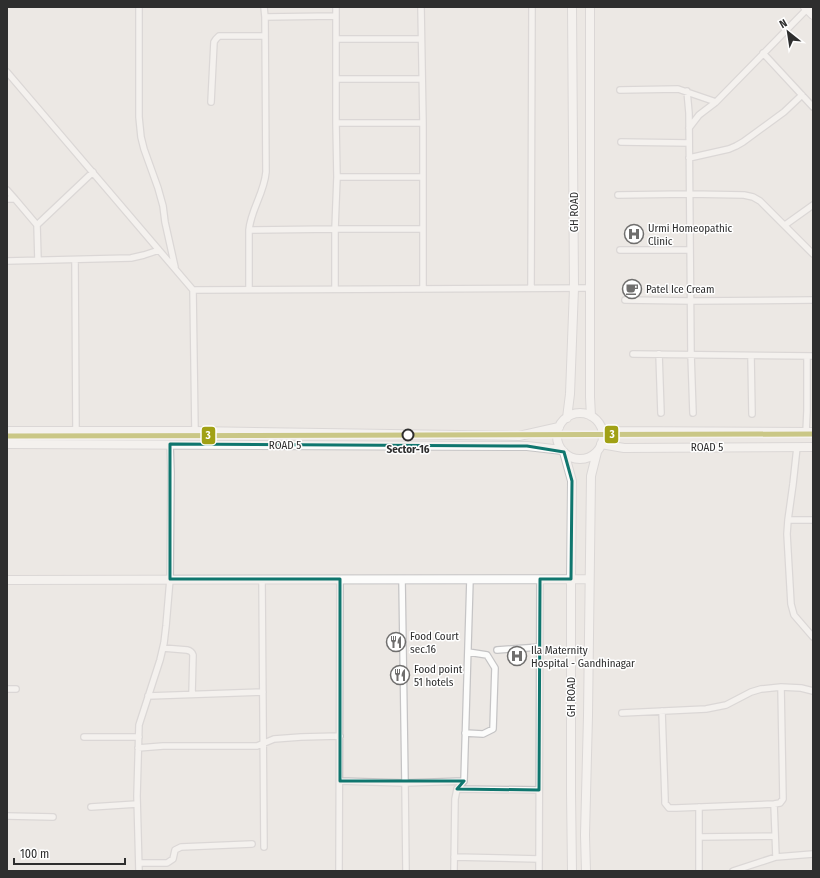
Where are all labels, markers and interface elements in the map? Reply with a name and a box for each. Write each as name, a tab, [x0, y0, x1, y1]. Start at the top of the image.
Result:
north arrow	[768, 12, 808, 52]
text: N	[777, 16, 789, 31]
street label: GH ROAD	[568, 192, 581, 232]
place label: Urmi Homeopathic Clinic	[648, 222, 733, 248]
hospital icon: Urmi Homeopathic Clinic	[623, 223, 645, 245]
cafe icon: Patel Ice Cream	[621, 278, 643, 300]
place label: Patel Ice Cream	[646, 283, 714, 296]
line badge: 3	[604, 425, 619, 444]
line badge: 3	[201, 426, 216, 445]
marker: Sector-16	[401, 428, 415, 442]
text: 3	[608, 428, 615, 441]
text: 3	[204, 429, 211, 442]
street label: ROAD 5	[269, 439, 301, 452]
street label: ROAD 5	[691, 441, 723, 454]
place label: Sector-16	[386, 443, 430, 456]
place label: Food Court sec.16	[410, 630, 459, 656]
restaurant icon: Food Court sec.16	[385, 631, 407, 653]
place label: Ila Maternity Hospital - Gandhinagar	[531, 644, 635, 670]
hospital icon: Ila Maternity Hospital - Gandhinagar	[506, 645, 528, 667]
place label: Food point 51 hotels	[414, 663, 463, 689]
restaurant icon: Food point 51 hotels	[389, 664, 411, 686]
street label: GH ROAD	[565, 677, 578, 717]
scale bar	[14, 840, 125, 866]
text: 100 m	[20, 847, 49, 861]

